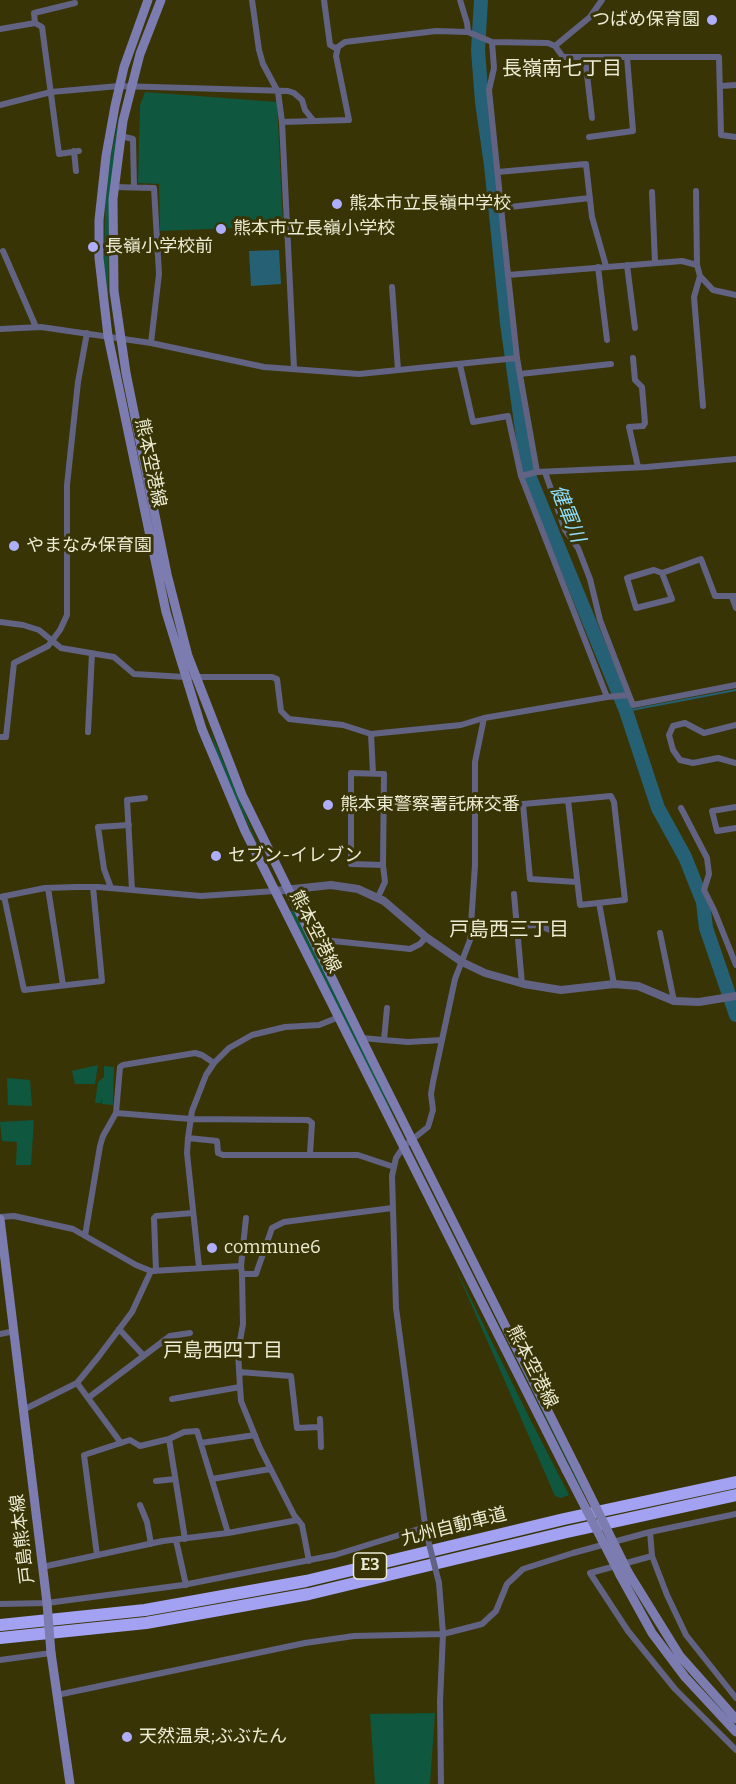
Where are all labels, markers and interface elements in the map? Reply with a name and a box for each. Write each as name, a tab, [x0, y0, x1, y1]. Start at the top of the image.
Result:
place label: つばめ保育園	[592, 9, 700, 31]
marker: つばめ保育園	[705, 13, 719, 27]
district label: 長嶺南七丁目	[502, 57, 622, 81]
place label: 熊本市立長嶺中学校	[349, 193, 511, 215]
marker: 熊本市立長嶺中学校	[330, 197, 344, 211]
place label: 熊本市立長嶺小学校	[233, 218, 395, 240]
marker: 熊本市立長嶺小学校	[214, 222, 228, 236]
place label: 長嶺小学校前	[105, 236, 213, 258]
marker: 長嶺小学校前	[86, 240, 100, 254]
street label: 熊本空港線	[130, 417, 170, 509]
water label: 健軍川	[545, 482, 589, 546]
place label: やまなみ保育園	[26, 535, 152, 557]
marker: やまなみ保育園	[7, 539, 21, 553]
place label: 熊本東警察署託麻交番	[340, 794, 520, 816]
marker: 熊本東警察署託麻交番	[321, 798, 335, 812]
place label: セブン-イレブン	[228, 845, 362, 867]
marker: セブン-イレブン	[209, 849, 223, 863]
street label: 熊本空港線	[285, 887, 345, 977]
district label: 戸島西三丁目	[449, 918, 569, 942]
place label: commune6	[224, 1237, 321, 1259]
marker: commune6	[205, 1241, 219, 1255]
street label: 熊本空港線	[502, 1322, 562, 1412]
district label: 戸島西四丁目	[163, 1339, 283, 1363]
street label: 戸島熊本線	[7, 1493, 39, 1585]
street label: 九州自動車道	[399, 1503, 509, 1551]
road number: E3	[354, 1553, 386, 1579]
place label: 天然温泉;ぶぶたん	[139, 1726, 287, 1748]
marker: 天然温泉;ぶぶたん	[120, 1730, 134, 1744]

